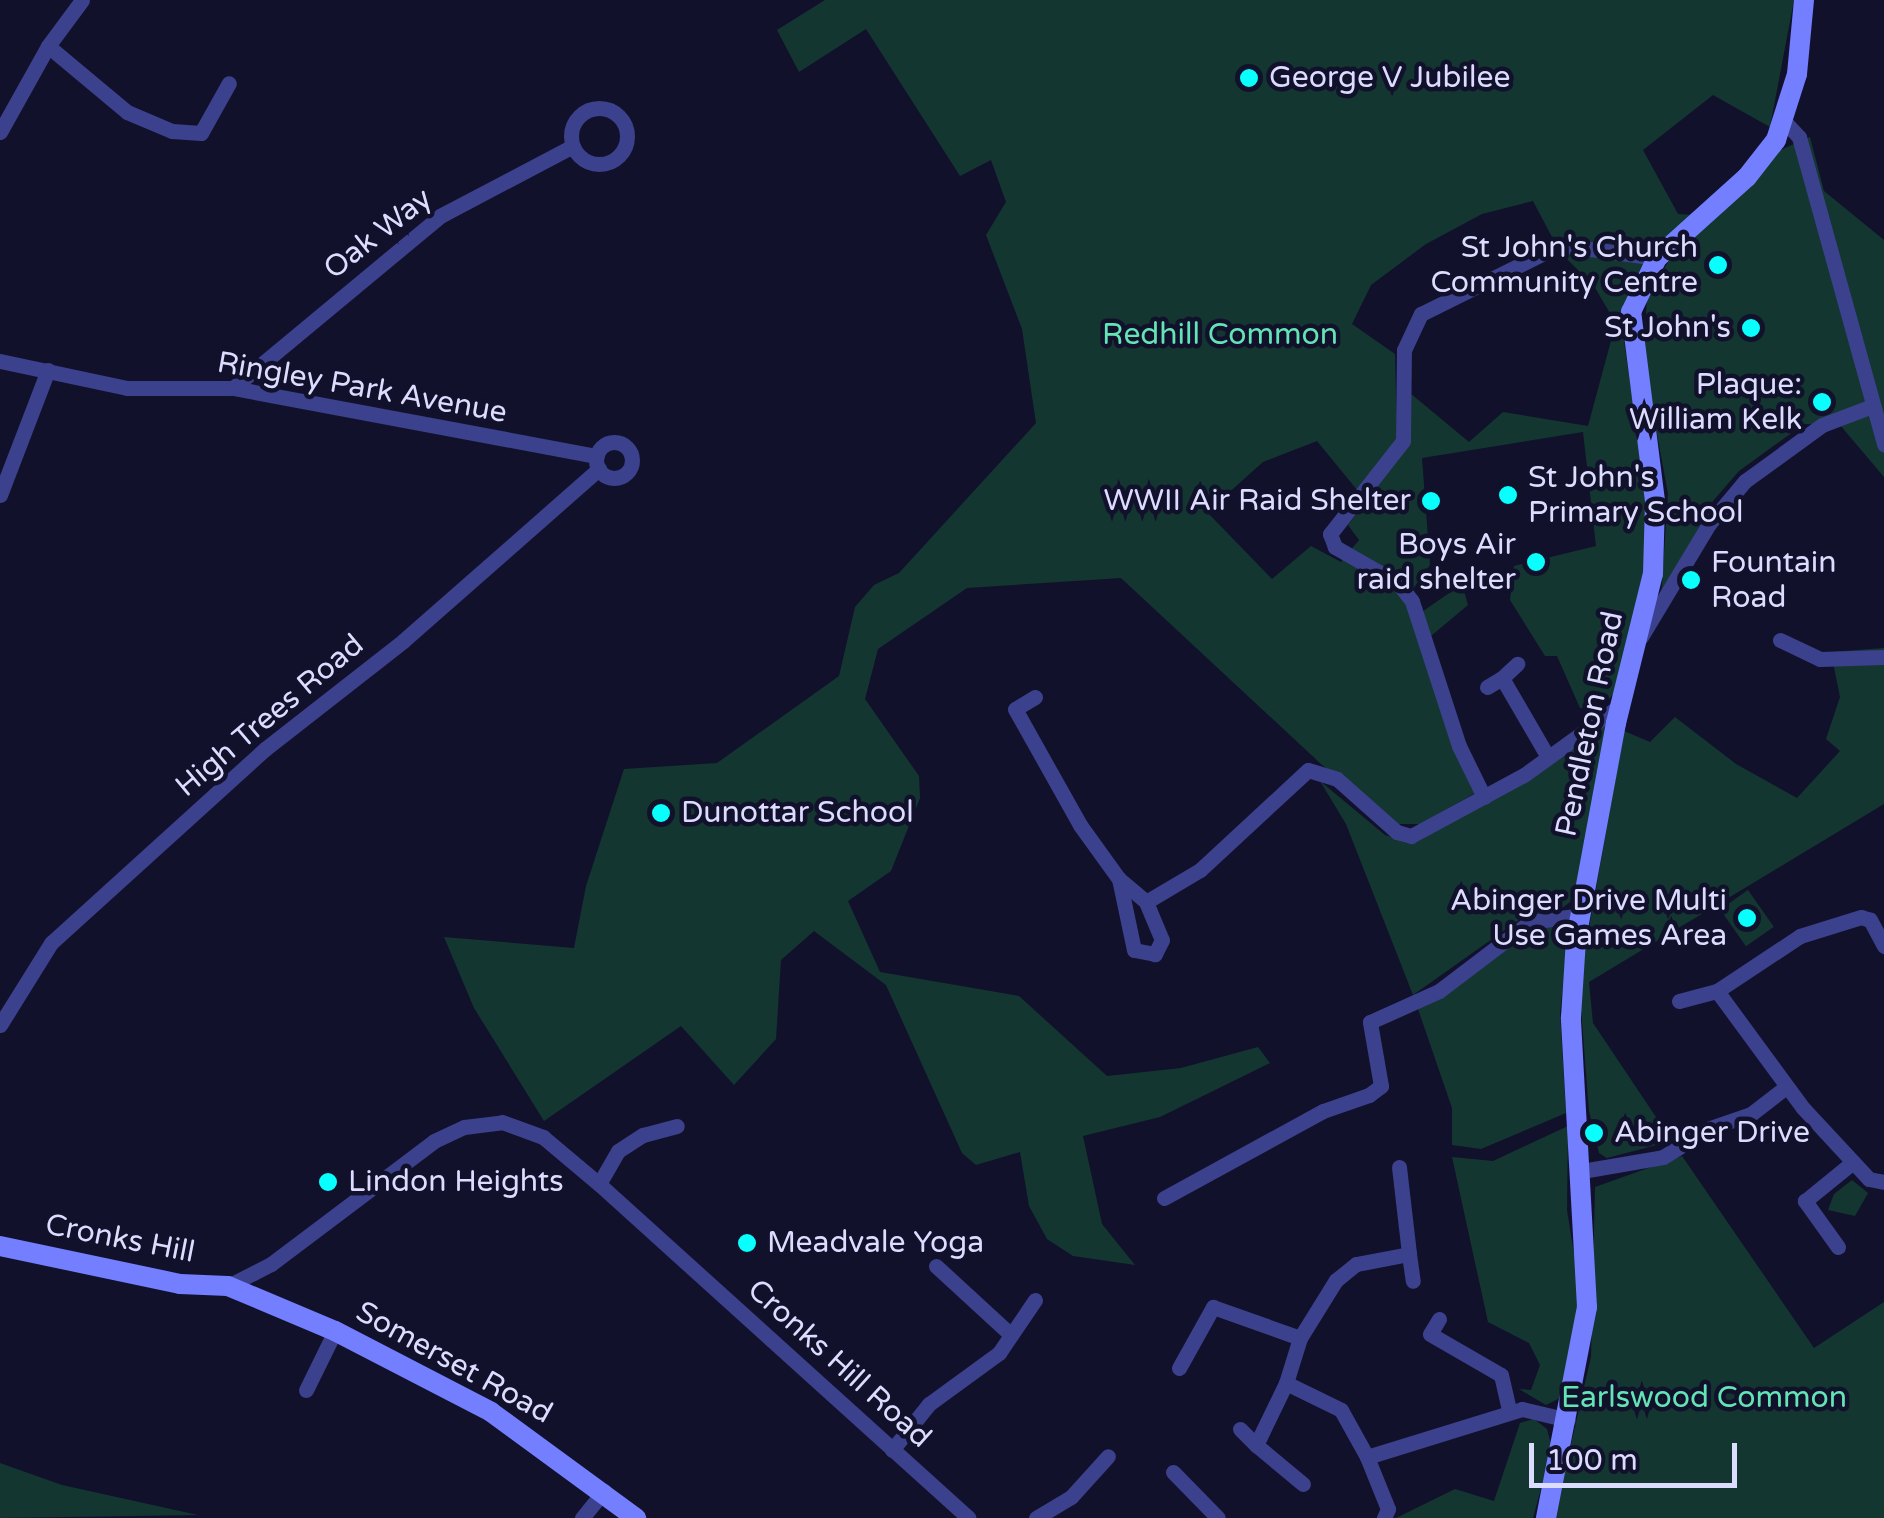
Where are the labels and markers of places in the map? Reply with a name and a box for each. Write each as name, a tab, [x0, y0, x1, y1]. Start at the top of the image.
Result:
place label: George V Jubilee	[1269, 60, 1510, 96]
marker: George V Jubilee	[1238, 67, 1260, 89]
place label: St John's Church Community Centre	[1430, 230, 1698, 300]
marker: St John's Church Community Centre	[1707, 254, 1729, 276]
place label: St John's	[1604, 310, 1731, 346]
marker: St John's	[1740, 317, 1762, 339]
place label: Plaque: William Kelk	[1629, 367, 1802, 438]
marker: Plaque: William Kelk	[1811, 391, 1833, 413]
place label: St John's Primary School	[1528, 460, 1743, 530]
place label: WWII Air Raid Shelter	[1103, 483, 1411, 519]
marker: St John's Primary School	[1497, 484, 1519, 506]
marker: WWII Air Raid Shelter	[1420, 490, 1442, 512]
place label: Boys Air raid shelter	[1357, 527, 1516, 598]
place label: Fountain Road	[1711, 545, 1837, 616]
marker: Boys Air raid shelter	[1525, 551, 1547, 573]
marker: Fountain Road	[1680, 569, 1702, 591]
place label: Dunottar School	[681, 795, 914, 831]
marker: Dunottar School	[650, 802, 672, 824]
place label: Abinger Drive Multi Use Games Area	[1450, 883, 1727, 954]
marker: Abinger Drive Multi Use Games Area	[1736, 907, 1758, 929]
place label: Abinger Drive	[1614, 1115, 1810, 1151]
marker: Abinger Drive	[1583, 1122, 1605, 1144]
place label: Lindon Heights	[348, 1164, 564, 1200]
marker: Lindon Heights	[317, 1171, 339, 1193]
place label: Meadvale Yoga	[767, 1225, 984, 1261]
marker: Meadvale Yoga	[736, 1232, 758, 1254]

